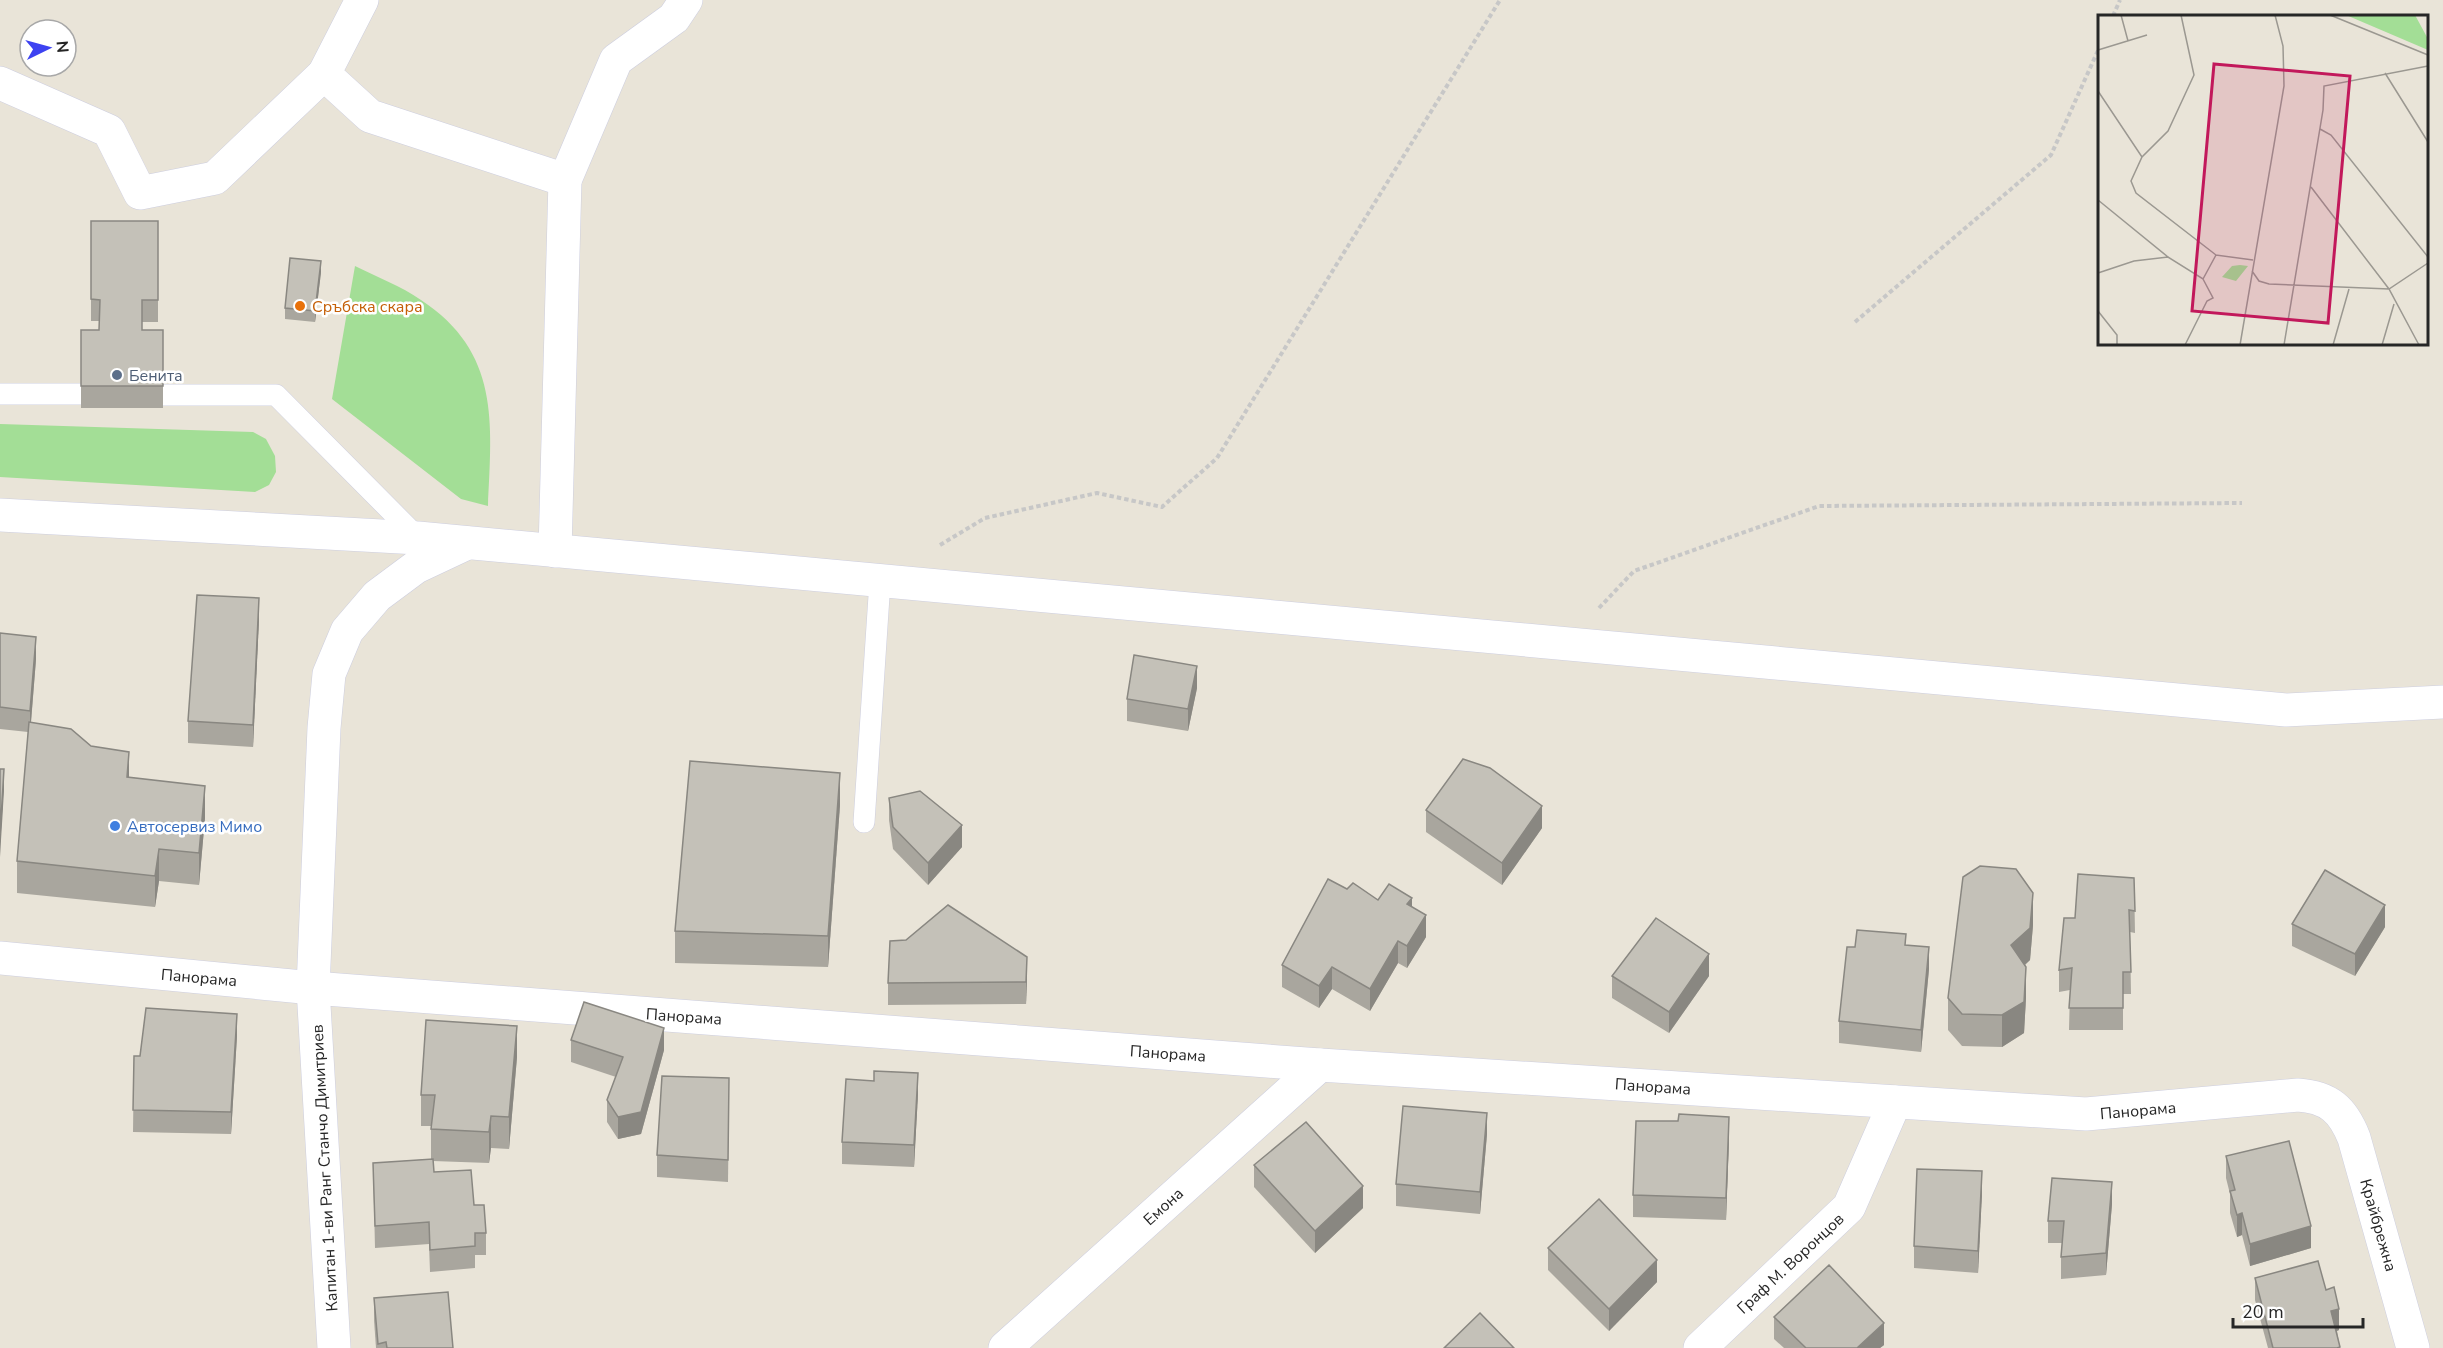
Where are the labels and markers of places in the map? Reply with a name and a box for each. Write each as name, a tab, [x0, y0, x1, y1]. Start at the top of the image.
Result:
place label: Сръбска скара	[312, 296, 423, 318]
marker: Сръбска скара	[293, 299, 307, 313]
place label: Бенита	[129, 365, 183, 387]
marker: Бенита	[110, 368, 124, 382]
place label: Автосервиз Мимо	[127, 816, 262, 838]
marker: Автосервиз Мимо	[108, 819, 122, 833]

